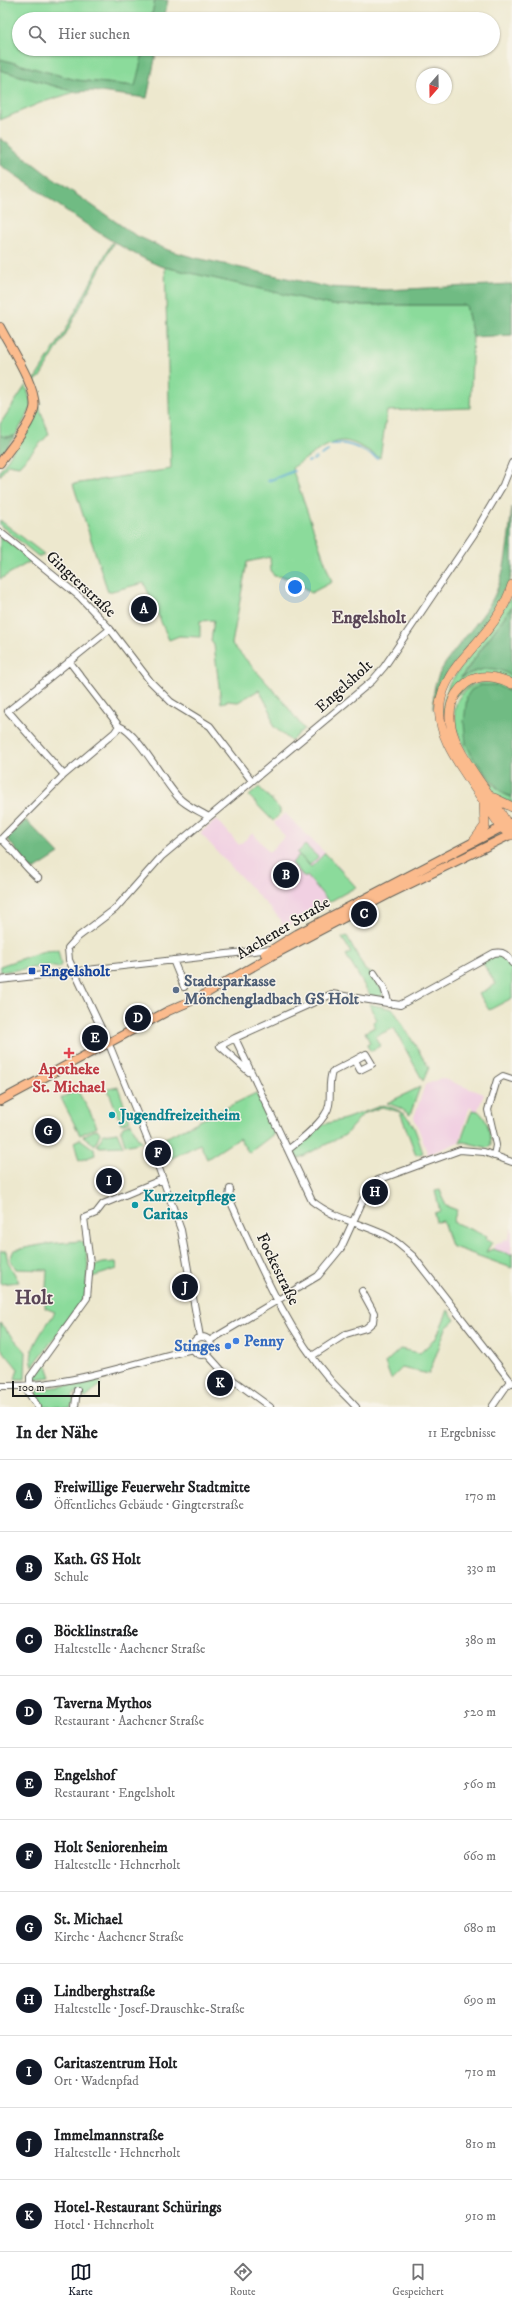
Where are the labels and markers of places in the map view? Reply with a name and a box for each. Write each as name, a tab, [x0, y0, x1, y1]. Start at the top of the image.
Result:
pin: A	[131, 594, 157, 624]
pin: B	[273, 860, 299, 890]
pin: C	[351, 899, 377, 929]
place label: Engelsholt	[40, 961, 111, 981]
marker: Engelsholt	[27, 966, 37, 976]
place label: Stadtsparkasse Mönchengladbach GS Holt	[184, 971, 360, 1009]
marker: Stadtsparkasse Mönchengladbach GS Holt	[171, 985, 181, 995]
pin: D	[125, 1003, 151, 1033]
pin: E	[82, 1023, 108, 1053]
marker: Apotheke St. Michael	[64, 1048, 74, 1058]
place label: Apotheke St. Michael	[33, 1059, 107, 1097]
place label: Jugendfreizeitheim	[118, 1105, 240, 1125]
marker: Jugendfreizeitheim	[107, 1110, 117, 1120]
pin: G	[35, 1116, 61, 1146]
pin: F	[145, 1138, 171, 1168]
pin: I	[96, 1166, 122, 1196]
pin: H	[362, 1177, 388, 1207]
place label: Kurzzeitpflege Caritas	[143, 1186, 236, 1224]
marker: Kurzzeitpflege Caritas	[130, 1200, 140, 1210]
pin: J	[172, 1272, 198, 1302]
place label: Penny	[244, 1331, 284, 1351]
place label: Stinges	[174, 1336, 221, 1356]
marker: Penny	[231, 1336, 241, 1346]
marker: Stinges	[223, 1341, 233, 1351]
pin: K	[207, 1368, 233, 1398]

